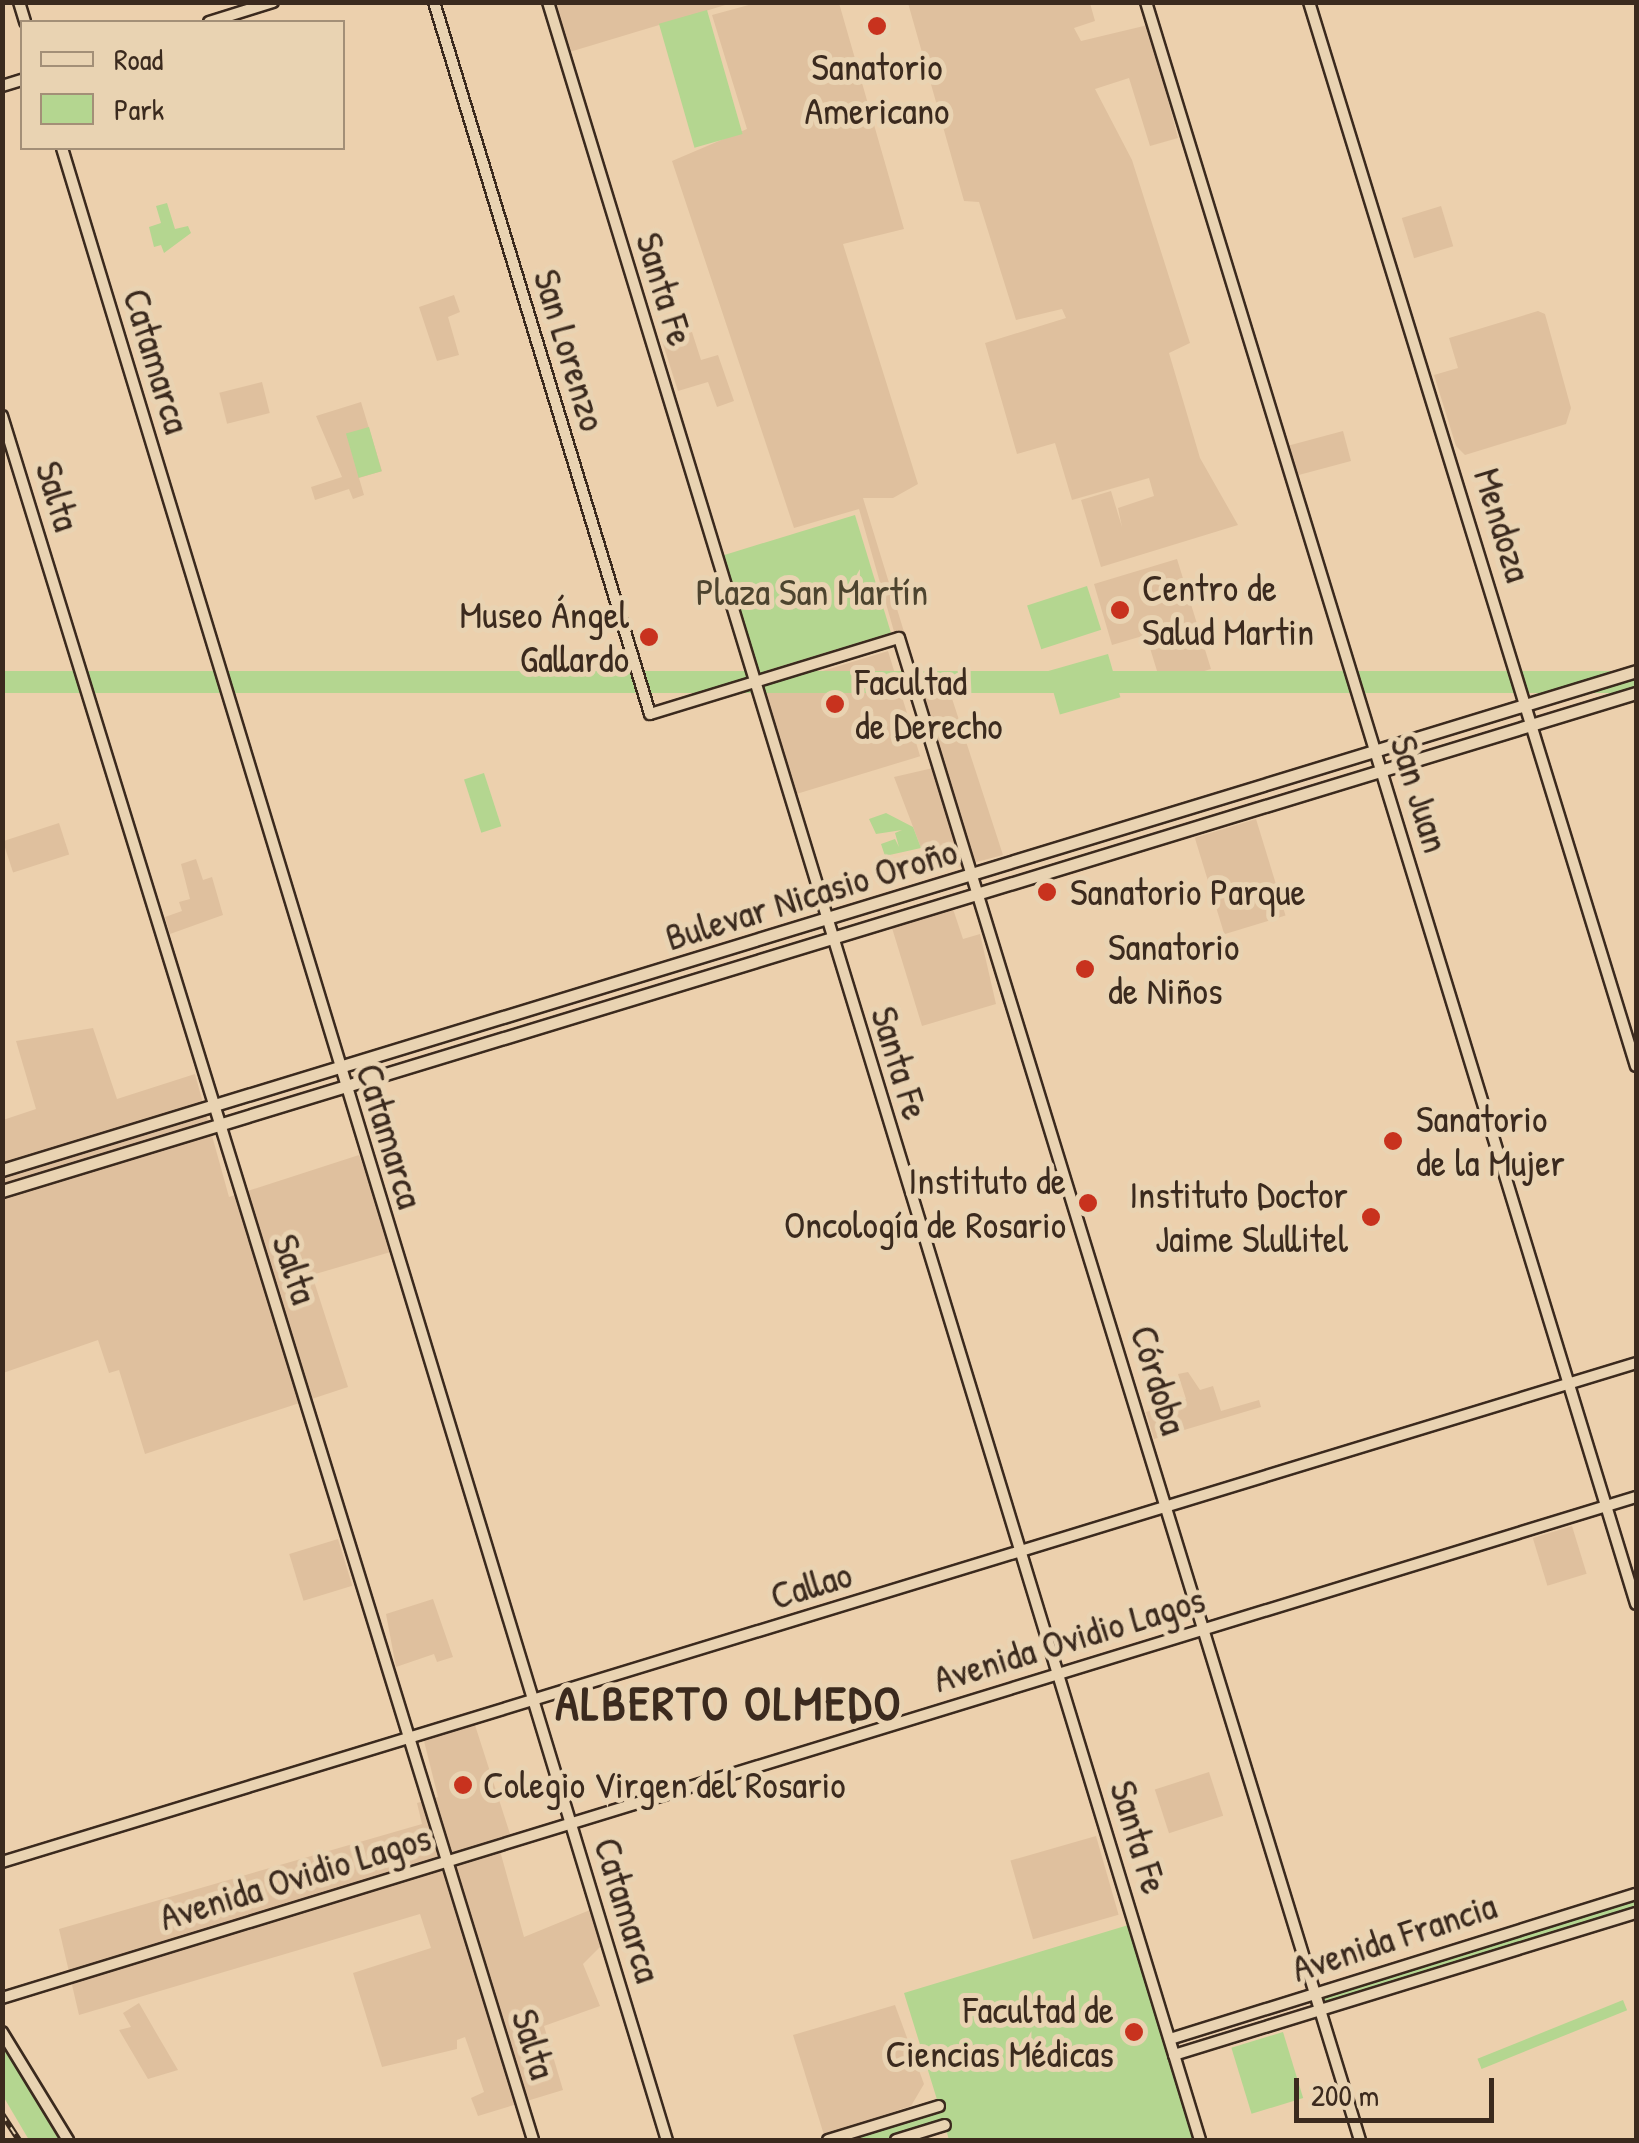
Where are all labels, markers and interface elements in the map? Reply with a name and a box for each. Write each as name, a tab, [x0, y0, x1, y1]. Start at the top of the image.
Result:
marker: Sanatorio Americano	[864, 13, 890, 39]
legend	[20, 20, 345, 150]
text: Road	[114, 39, 163, 79]
place label: Sanatorio Americano	[805, 44, 949, 133]
text: Park	[114, 89, 164, 129]
street label: Santa Fe	[626, 227, 704, 351]
street label: San Lorenzo	[524, 264, 616, 436]
street label: Catamarca	[113, 283, 201, 439]
street label: Salta	[26, 456, 90, 536]
street label: Mendoza	[1464, 463, 1542, 587]
place label: Centro de Salud Martin	[1142, 565, 1314, 654]
park label: Plaza San Martín	[696, 569, 928, 615]
place label: Museo Ángel Gallardo	[460, 592, 629, 682]
marker: Centro de Salud Martin	[1107, 597, 1133, 623]
marker: Museo Ángel Gallardo	[638, 626, 660, 648]
place label: Facultad de Derecho	[855, 659, 1003, 748]
marker: Facultad de Derecho	[824, 693, 846, 715]
street label: San Juan	[1381, 730, 1459, 858]
street label: Bulevar Nicasio Oroño	[660, 828, 962, 960]
place label: Sanatorio Parque	[1070, 869, 1306, 915]
marker: Sanatorio Parque	[1034, 879, 1060, 905]
place label: Sanatorio de Niños	[1108, 924, 1239, 1014]
marker: Sanatorio de Niños	[1072, 956, 1098, 982]
street label: Santa Fe	[861, 1001, 939, 1125]
street label: Catamarca	[346, 1058, 434, 1214]
place label: Sanatorio de la Mujer	[1416, 1096, 1565, 1186]
marker: Sanatorio de la Mujer	[1380, 1128, 1406, 1154]
place label: Instituto de Oncología de Rosario	[784, 1158, 1066, 1248]
place label: Instituto Doctor Jaime Slullitel	[1129, 1172, 1348, 1262]
marker: Instituto de Oncología de Rosario	[1075, 1190, 1101, 1216]
marker: Instituto Doctor Jaime Slullitel	[1358, 1204, 1384, 1230]
street label: Salta	[262, 1228, 328, 1310]
street label: Córdoba	[1121, 1320, 1197, 1440]
street label: Callao	[765, 1551, 857, 1619]
street label: Avenida Ovidio Lagos	[928, 1576, 1210, 1702]
district label: ALBERTO OLMEDO	[555, 1674, 903, 1732]
place label: Colegio Virgen del Rosario	[483, 1762, 846, 1808]
marker: Colegio Virgen del Rosario	[452, 1774, 474, 1796]
street label: Santa Fe	[1100, 1775, 1178, 1899]
street label: Avenida Ovidio Lagos	[154, 1814, 436, 1940]
street label: Catamarca	[584, 1832, 672, 1988]
street label: Avenida Francia	[1286, 1883, 1502, 1991]
place label: Facultad de Ciencias Médicas	[886, 1987, 1114, 2076]
street label: Salta	[502, 2004, 566, 2084]
marker: Facultad de Ciencias Médicas	[1123, 2021, 1145, 2043]
scale bar	[1299, 2058, 1499, 2120]
text: 200 m	[1311, 2075, 1379, 2115]

